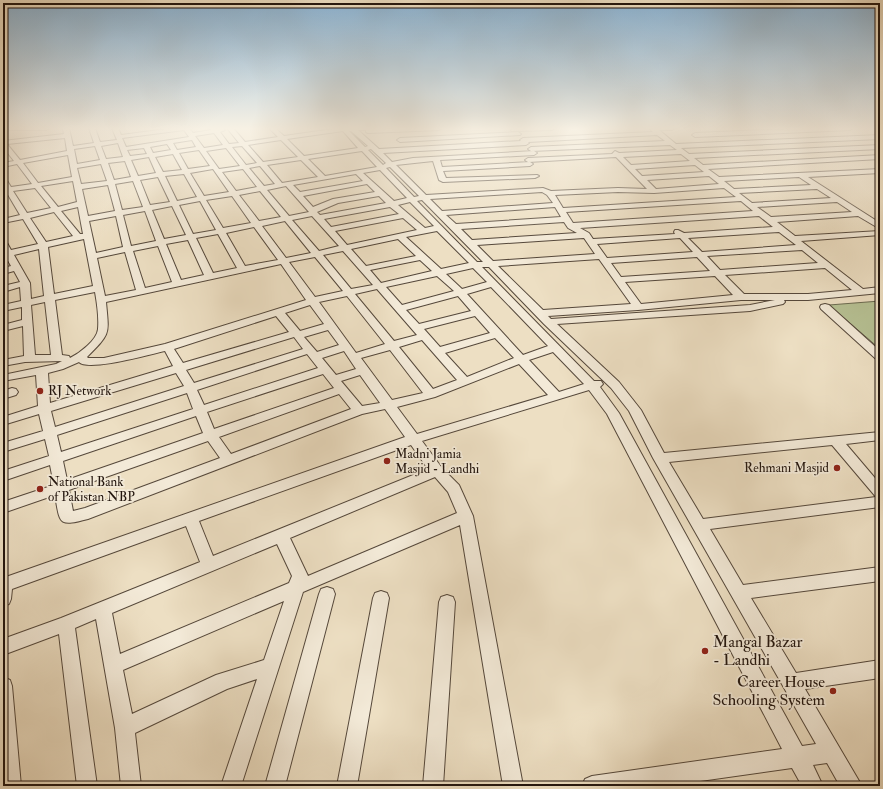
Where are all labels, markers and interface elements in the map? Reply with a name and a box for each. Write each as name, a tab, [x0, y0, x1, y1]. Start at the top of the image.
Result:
place label: RJ Network	[48, 383, 112, 399]
marker: RJ Network	[35, 386, 45, 396]
place label: Madni Jamia Masjid - Landhi	[395, 446, 480, 477]
marker: Madni Jamia Masjid - Landhi	[382, 456, 392, 466]
place label: Rehmani Masjid	[744, 460, 830, 476]
marker: Rehmani Masjid	[832, 463, 842, 473]
place label: National Bank of Pakistan NBP	[48, 474, 135, 505]
marker: National Bank of Pakistan NBP	[35, 484, 45, 494]
place label: Mangal Bazar - Landhi	[713, 632, 803, 670]
marker: Mangal Bazar - Landhi	[700, 646, 710, 656]
place label: Career House Schooling System	[712, 672, 826, 710]
marker: Career House Schooling System	[828, 686, 838, 696]

